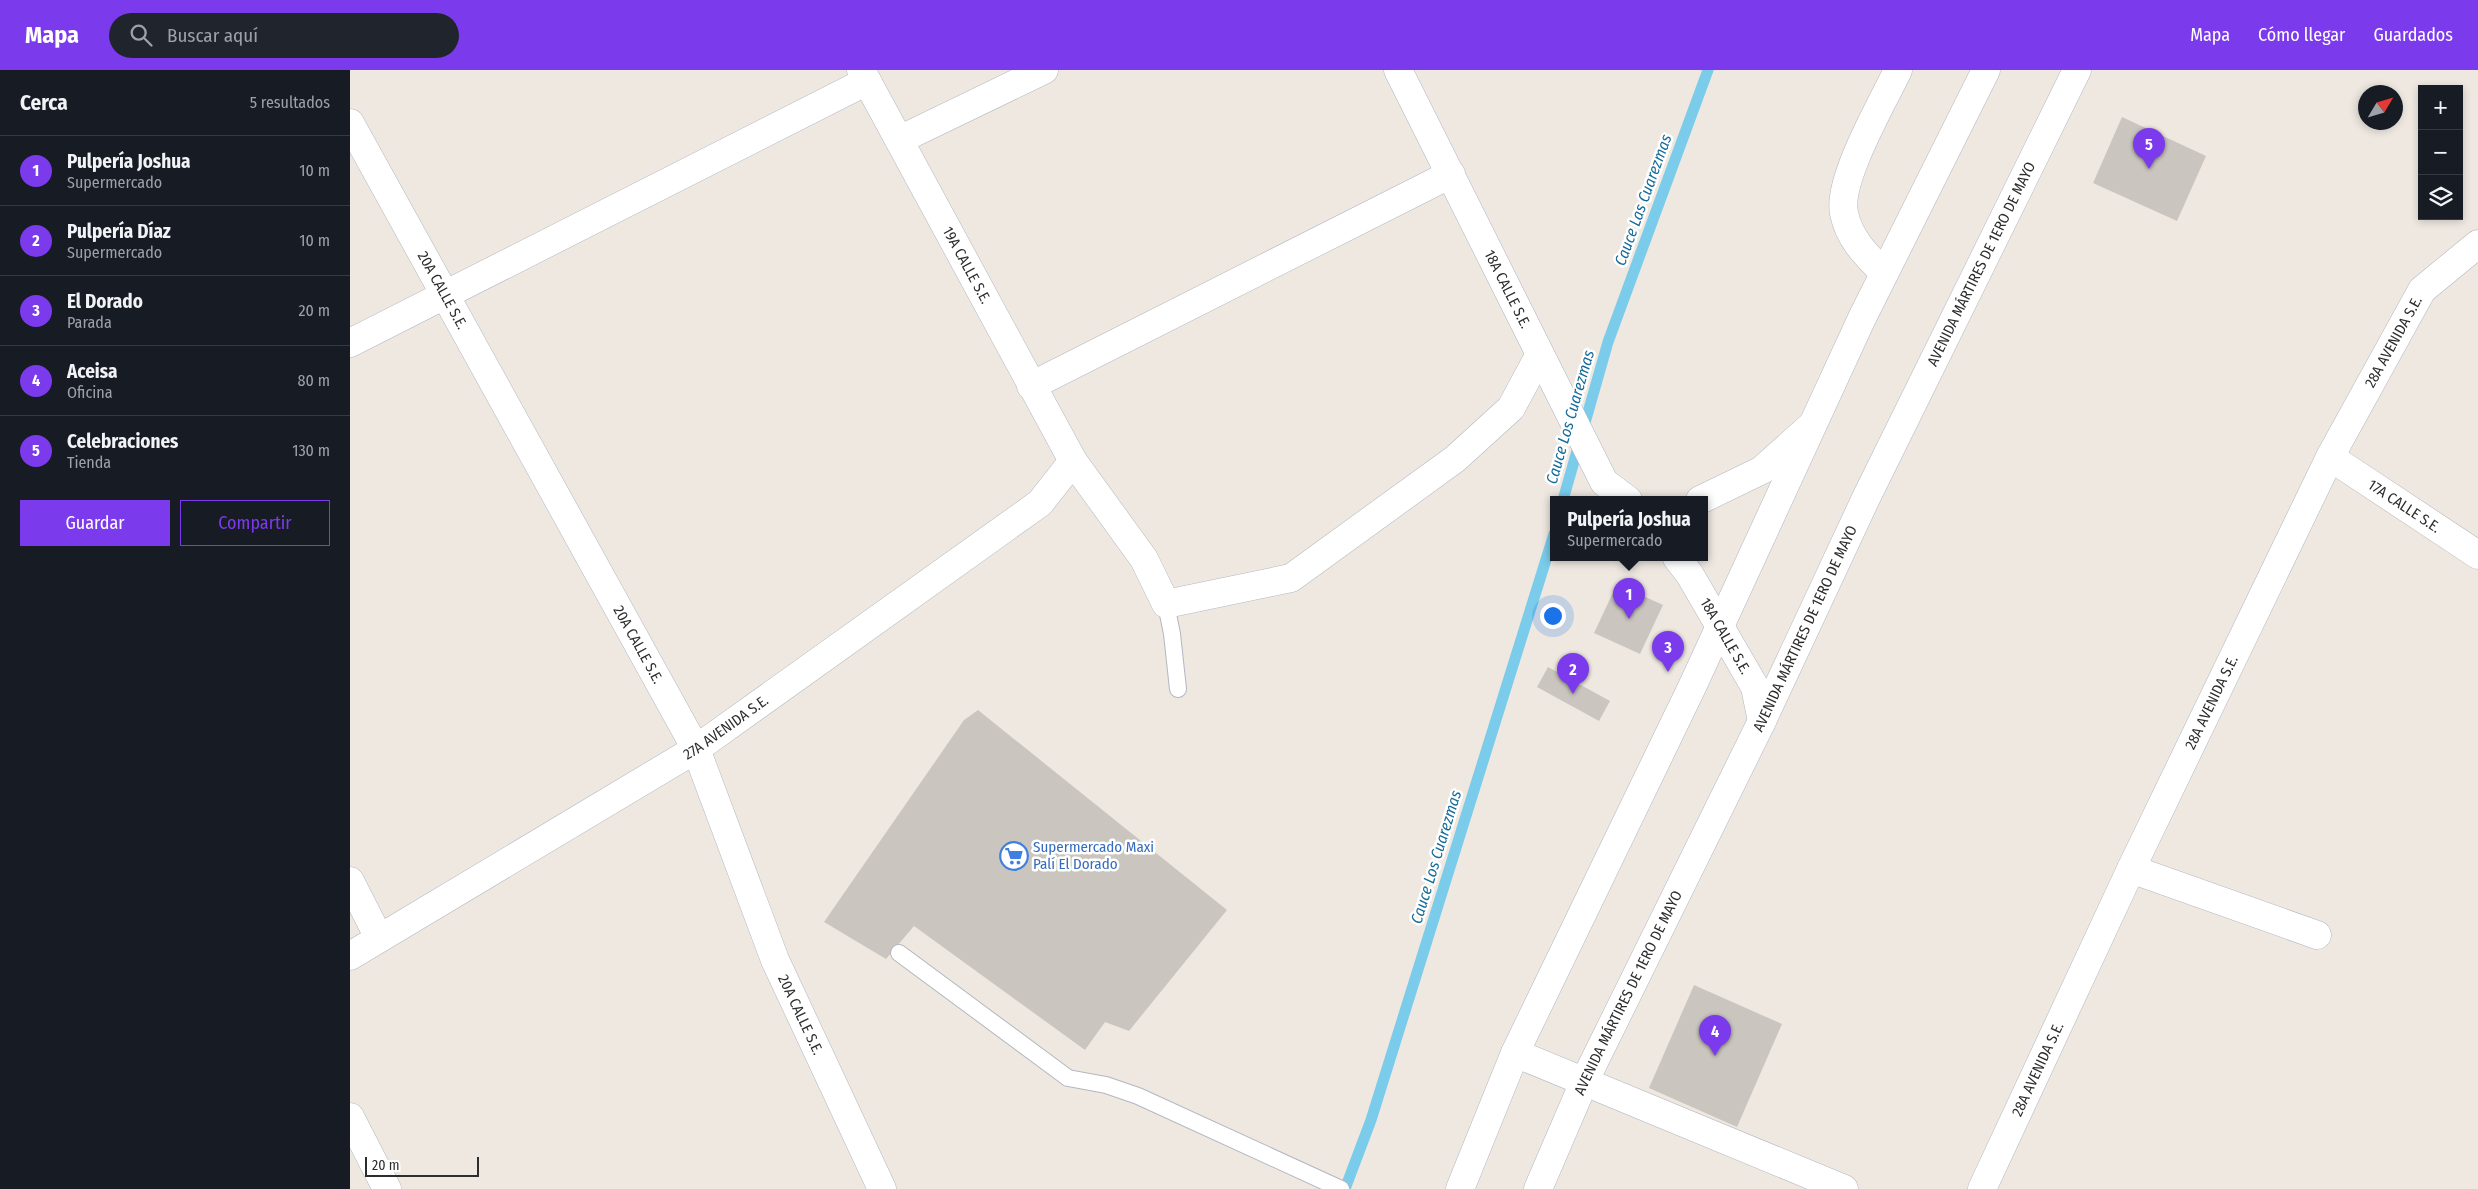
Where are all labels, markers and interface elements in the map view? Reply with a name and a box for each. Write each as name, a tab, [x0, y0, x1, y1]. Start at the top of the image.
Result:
search box	[109, 13, 459, 58]
text: Mapa	[25, 21, 79, 49]
icon: search	[127, 21, 155, 49]
text: Buscar aquí	[167, 24, 258, 47]
text: Mapa	[2190, 24, 2230, 46]
text: Cómo llegar	[2258, 24, 2345, 46]
text: Guardados	[2373, 24, 2453, 46]
north arrow	[2358, 85, 2403, 130]
map controls	[2418, 85, 2463, 220]
button: +	[2418, 85, 2463, 130]
text: Cerca	[20, 90, 68, 116]
text: 5 resultados	[250, 93, 330, 112]
pin: 5	[2133, 128, 2165, 169]
button: −	[2418, 130, 2463, 175]
water label: Cauce Las Cuarezmas	[1610, 132, 1676, 268]
text: Pulpería Joshua	[67, 150, 190, 173]
street label: AVENIDA MÁRTIRES DE 1ERO DE MAYO	[1923, 159, 2039, 369]
text: 1	[33, 161, 39, 180]
text: 10 m	[299, 161, 330, 180]
text: Supermercado	[67, 173, 162, 192]
button: layers	[2418, 175, 2463, 220]
text: Pulpería Díaz	[67, 220, 171, 243]
street label: 19A CALLE S.E.	[939, 224, 995, 307]
text: 2	[32, 231, 40, 250]
text: 10 m	[299, 231, 330, 250]
text: Supermercado	[67, 243, 162, 262]
street label: 18A CALLE S.E.	[1480, 247, 1535, 331]
street label: 20A CALLE S.E.	[414, 248, 471, 332]
text: El Dorado	[67, 290, 143, 313]
street label: 28A AVENIDA S.E.	[2361, 293, 2426, 391]
text: 3	[32, 301, 40, 320]
text: 20 m	[299, 301, 330, 320]
text: Parada	[67, 313, 112, 332]
water label: Cauce Los Cuarezmas	[1542, 348, 1598, 486]
text: Aceisa	[67, 360, 117, 383]
text: 4	[32, 371, 40, 390]
text: 80 m	[298, 371, 330, 390]
text: Oficina	[67, 383, 113, 402]
text: Celebraciones	[67, 430, 178, 453]
text: 5	[32, 441, 40, 460]
text: 130 m	[292, 441, 330, 460]
text: Tienda	[67, 453, 111, 472]
street label: 17A CALLE S.E.	[2365, 476, 2444, 537]
popup	[1550, 496, 1708, 561]
button: Guardar	[20, 500, 170, 546]
button: Compartir	[180, 500, 330, 546]
text: Pulpería Joshua	[1567, 508, 1691, 531]
street label: AVENIDA MÁRTIRES DE 1ERO DE MAYO	[1749, 522, 1861, 735]
text: Supermercado	[1567, 531, 1662, 550]
pin: 1	[1613, 578, 1645, 619]
street label: 18A CALLE S.E.	[1696, 595, 1755, 677]
street label: 20A CALLE S.E.	[610, 603, 667, 687]
your location	[1540, 603, 1566, 629]
pin: 3	[1652, 631, 1684, 672]
pin: 2	[1557, 653, 1589, 694]
street label: 28A AVENIDA S.E.	[2181, 653, 2242, 752]
street label: 27A AVENIDA S.E.	[680, 691, 772, 763]
water label: Cauce Los Cuarezmas	[1407, 788, 1465, 926]
place label: Supermercado Maxi Palí El Dorado	[1033, 838, 1154, 873]
supermarket icon: Supermercado Maxi Palí El Dorado	[999, 841, 1029, 871]
street label: AVENIDA MÁRTIRES DE 1ERO DE MAYO	[1570, 888, 1686, 1098]
street label: 20A CALLE S.E.	[774, 972, 827, 1058]
pin: 4	[1699, 1015, 1731, 1056]
street label: 28A AVENIDA S.E.	[2008, 1019, 2067, 1119]
scale bar	[365, 1154, 479, 1177]
text: 20 m	[372, 1157, 400, 1174]

